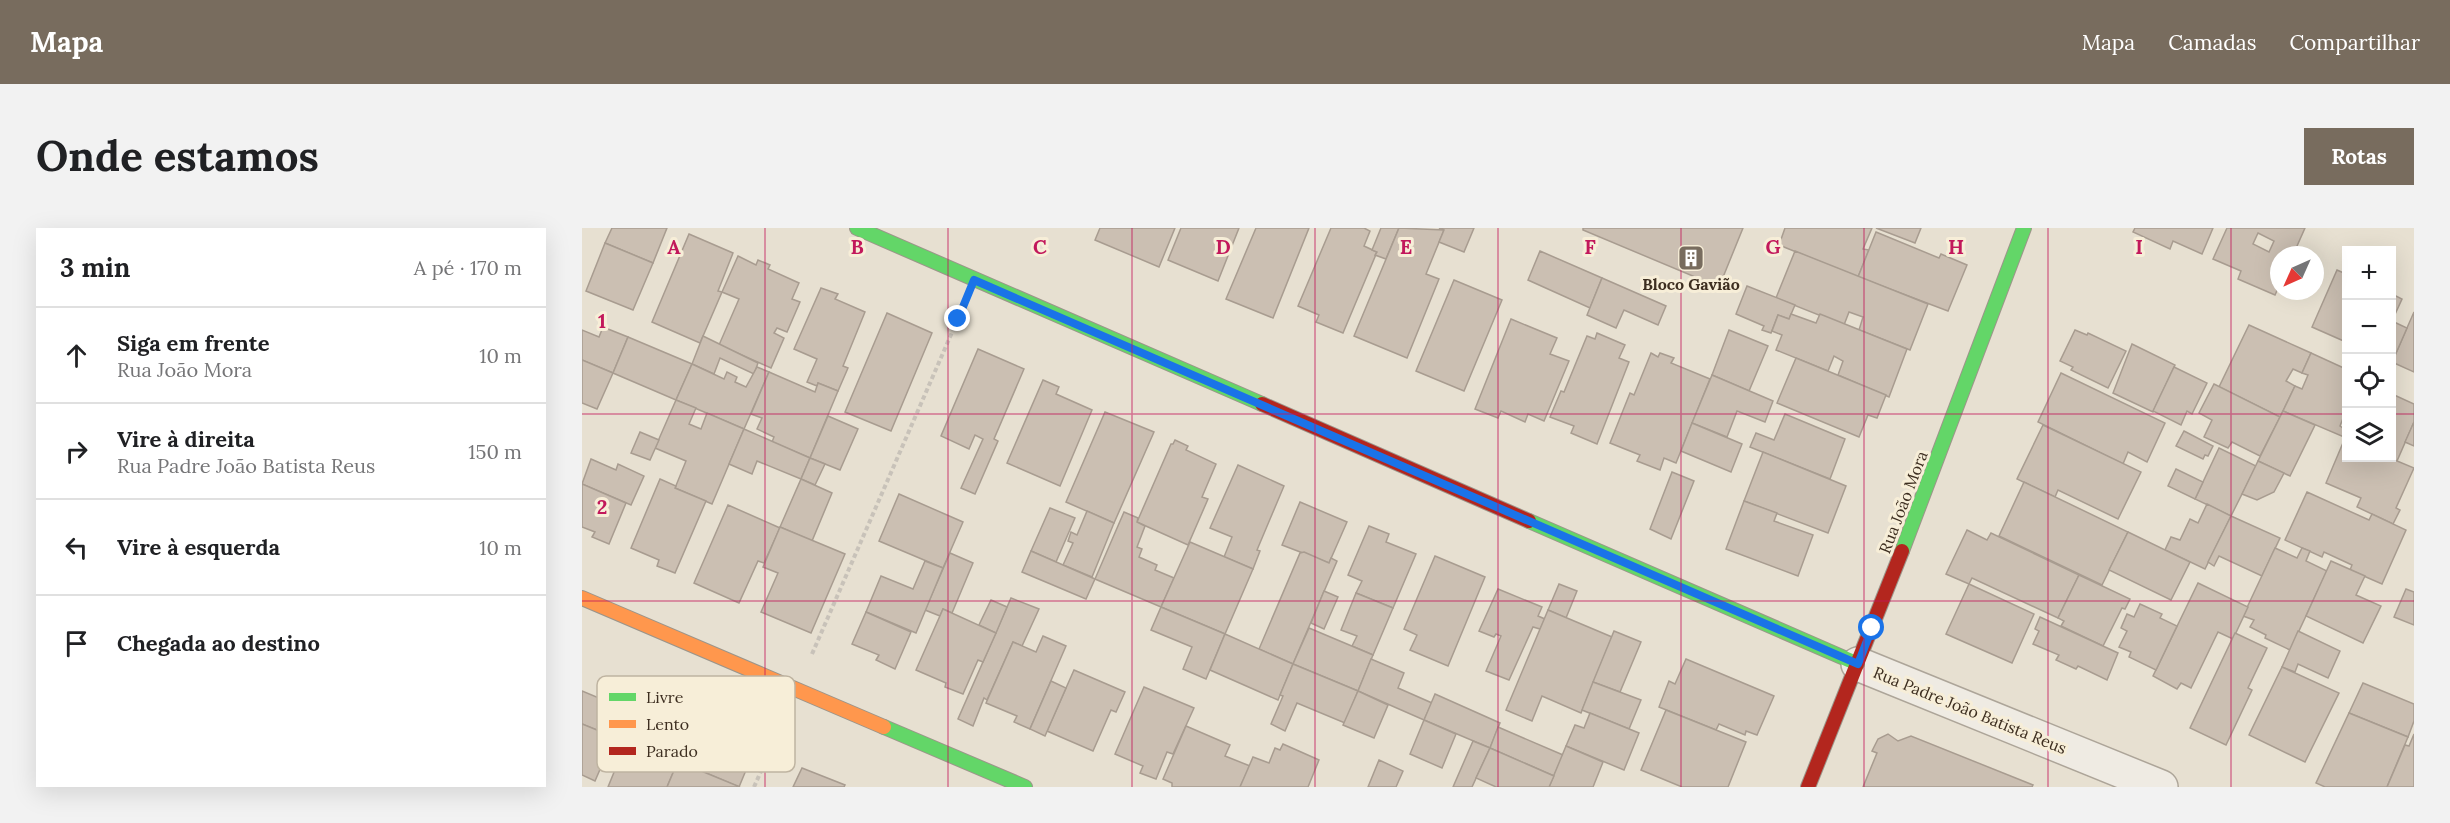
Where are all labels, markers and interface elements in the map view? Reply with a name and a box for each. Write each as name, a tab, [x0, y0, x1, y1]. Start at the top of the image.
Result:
text: Mapa	[30, 24, 103, 60]
text: Mapa	[2082, 29, 2135, 56]
text: Camadas	[2168, 29, 2256, 56]
text: Compartilhar	[2289, 29, 2420, 56]
button: Rotas	[2304, 128, 2414, 185]
text: Onde estamos	[36, 129, 319, 183]
text: A	[667, 234, 681, 259]
text: B	[850, 234, 864, 259]
text: C	[1033, 234, 1047, 259]
text: D	[1215, 234, 1231, 259]
text: E	[1400, 234, 1412, 259]
text: F	[1584, 234, 1596, 259]
text: G	[1765, 234, 1781, 259]
text: H	[1948, 234, 1964, 259]
text: I	[2135, 234, 2143, 259]
building icon: Bloco Gavião	[1676, 243, 1706, 273]
north arrow	[2270, 246, 2324, 300]
map controls	[2342, 246, 2396, 462]
button: +	[2342, 246, 2396, 300]
text: 3 min	[60, 251, 130, 284]
text: A pé · 170 m	[414, 255, 522, 280]
place label: Bloco Gavião	[1642, 274, 1740, 294]
button: −	[2342, 300, 2396, 354]
route end	[944, 305, 970, 331]
text: 1	[598, 308, 606, 333]
text: Siga em frente	[117, 329, 270, 357]
icon: ahead	[60, 339, 93, 372]
text: 10 m	[479, 343, 522, 368]
button: locate	[2342, 354, 2396, 408]
text: Rua João Mora	[117, 357, 252, 382]
button: layers	[2342, 408, 2396, 462]
text: Vire à direita	[117, 425, 255, 453]
icon: right	[60, 435, 93, 468]
text: 150 m	[468, 439, 522, 464]
street label: Rua João Mora	[1874, 448, 1932, 556]
text: Rua Padre João Batista Reus	[117, 453, 375, 478]
text: 2	[597, 494, 607, 519]
icon: left	[60, 531, 93, 564]
text: Vire à esquerda	[117, 533, 280, 561]
text: 10 m	[479, 535, 522, 560]
route start	[1858, 614, 1884, 640]
icon: arrive	[60, 627, 93, 660]
text: Chegada ao destino	[117, 629, 320, 657]
street label: Rua Padre João Batista Reus	[1870, 662, 2070, 758]
legend	[597, 676, 795, 772]
text: Livre	[646, 687, 684, 707]
text: Lento	[646, 714, 689, 734]
text: Parado	[646, 741, 698, 761]

